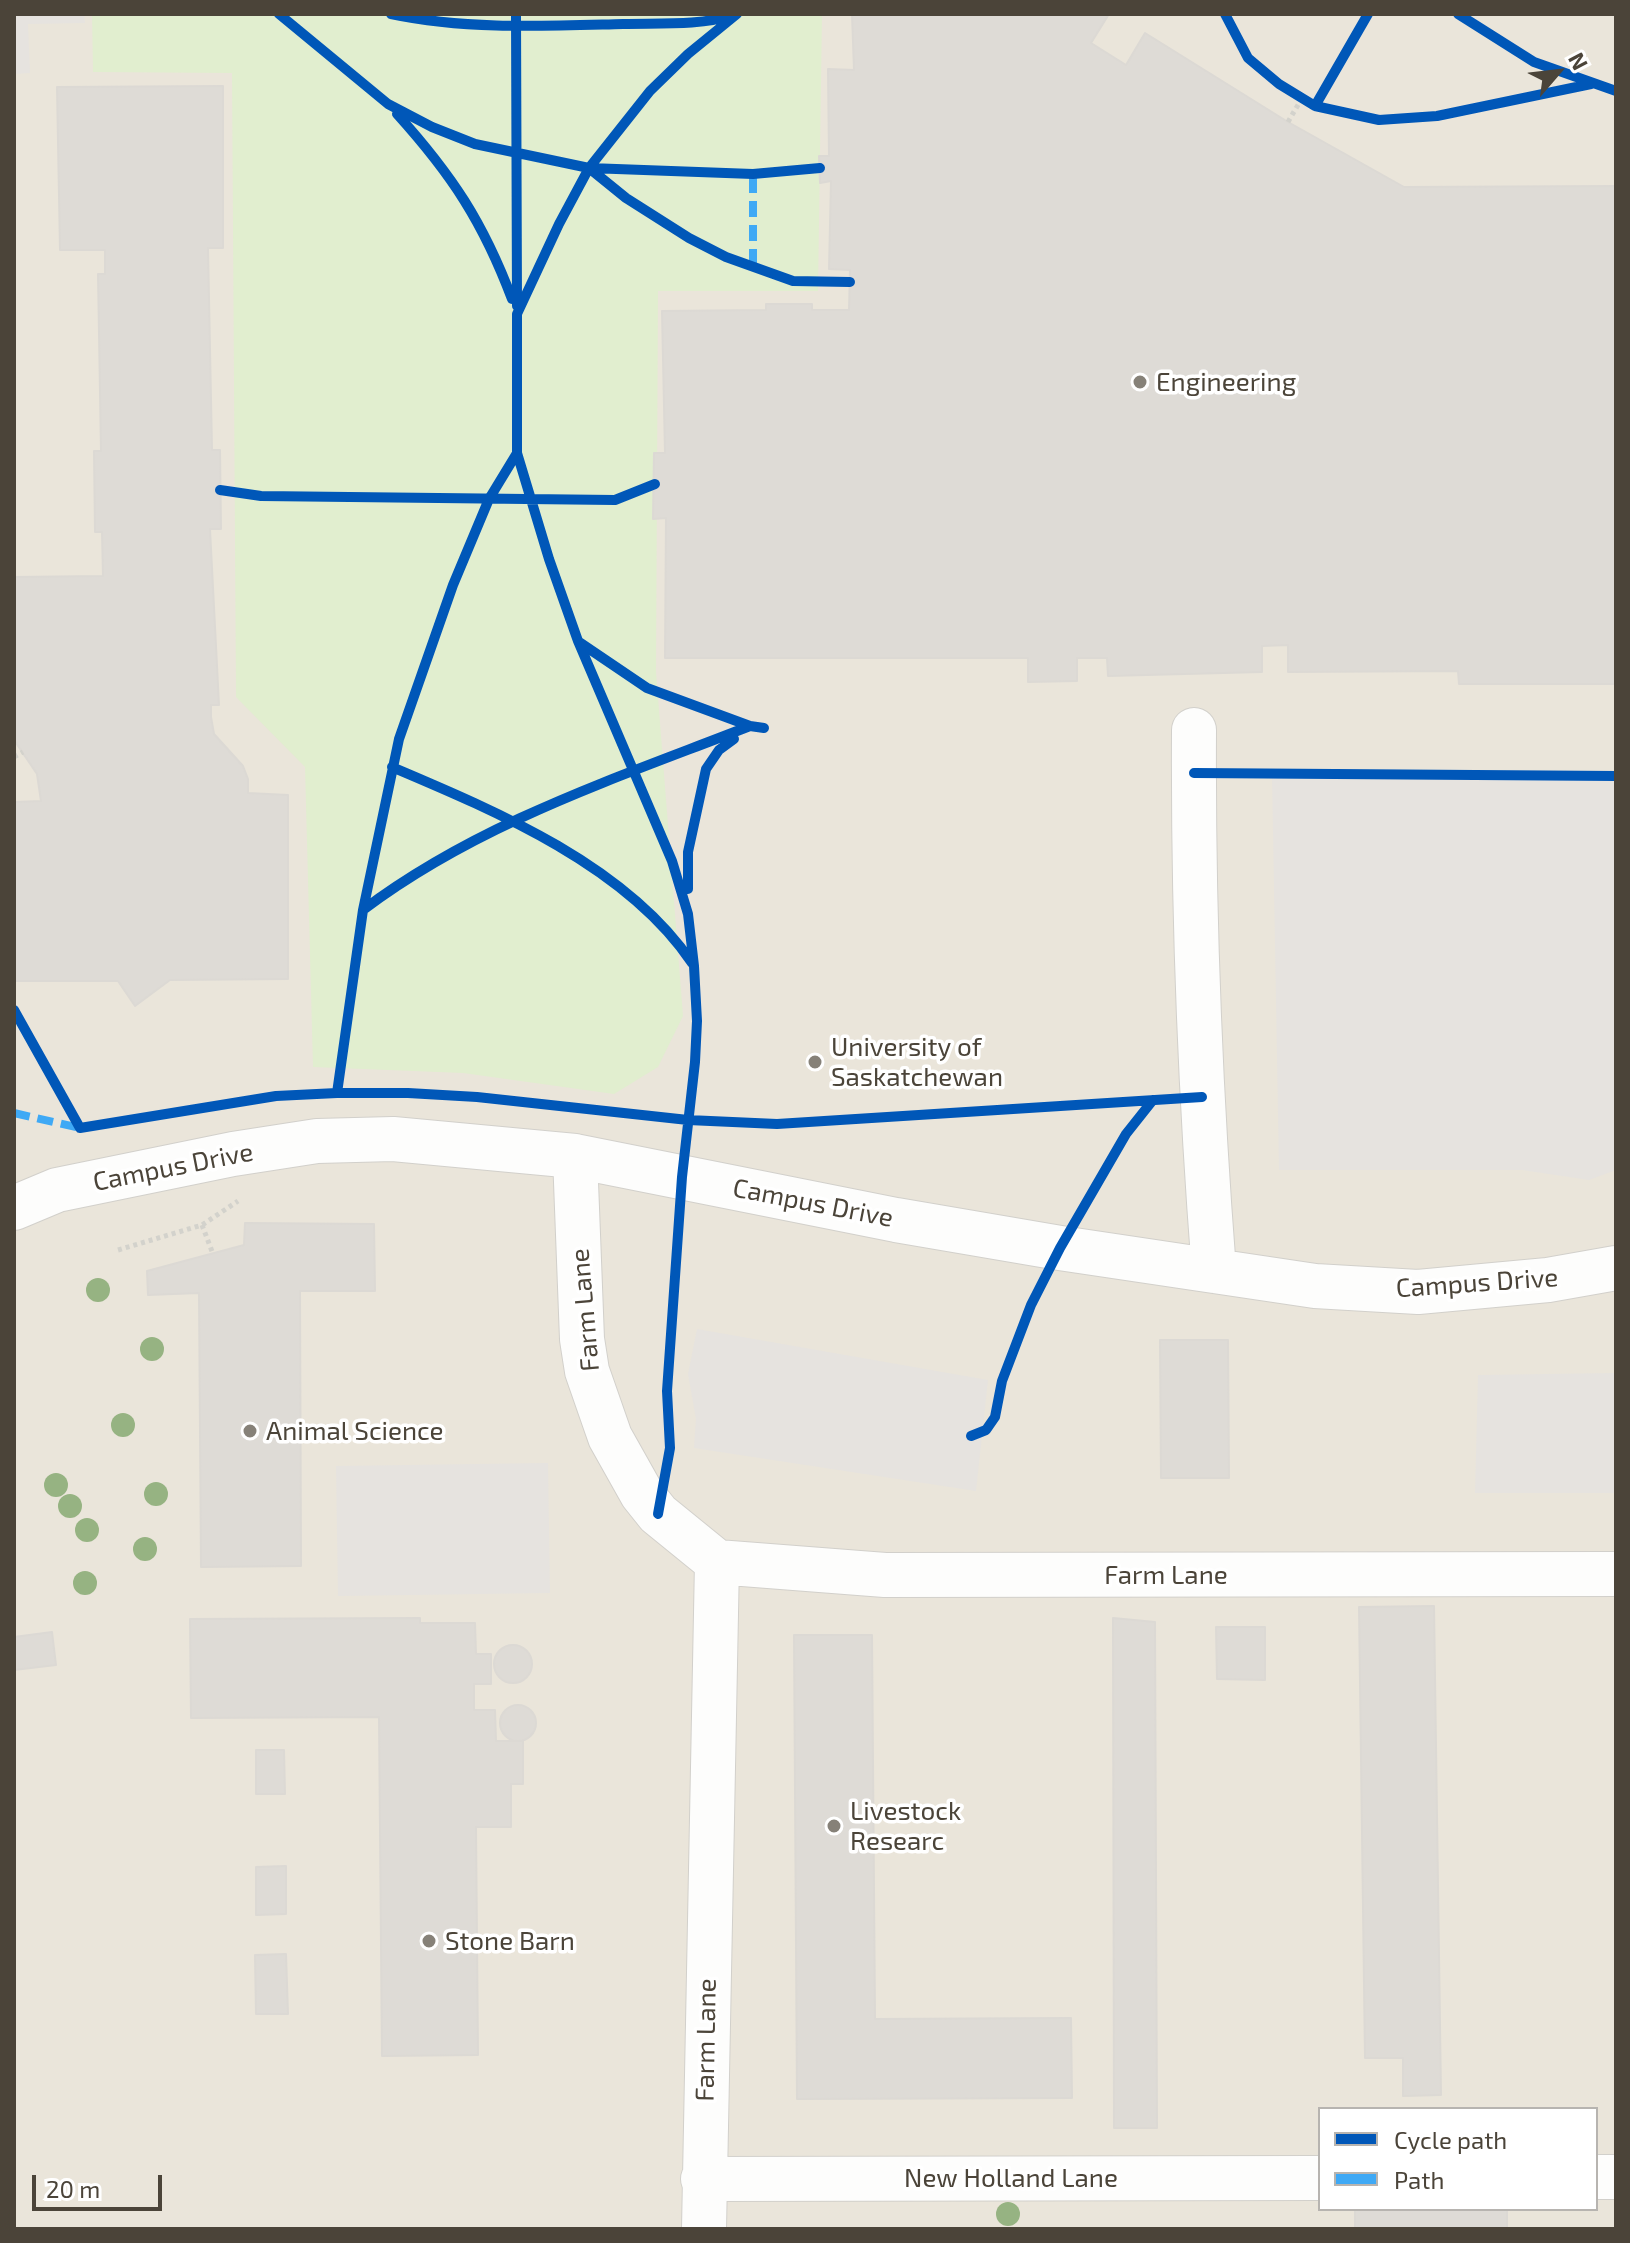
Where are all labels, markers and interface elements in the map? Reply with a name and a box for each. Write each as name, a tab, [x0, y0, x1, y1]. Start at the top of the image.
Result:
north arrow	[1518, 32, 1598, 112]
text: N	[1564, 48, 1594, 74]
place label: Engineering	[1156, 366, 1296, 398]
marker: Engineering	[1131, 373, 1149, 391]
place label: University of Saskatchewan	[831, 1031, 1003, 1092]
marker: University of Saskatchewan	[806, 1053, 824, 1071]
street label: Campus Drive	[90, 1136, 256, 1198]
street label: Campus Drive	[730, 1172, 896, 1234]
street label: Farm Lane	[564, 1247, 606, 1373]
street label: Campus Drive	[1395, 1262, 1559, 1304]
place label: Animal Science	[266, 1415, 444, 1447]
marker: Animal Science	[241, 1422, 259, 1440]
street label: Farm Lane	[1104, 1559, 1228, 1591]
place label: Livestock Researc	[850, 1795, 961, 1856]
marker: Livestock Researc	[825, 1817, 843, 1835]
place label: Stone Barn	[445, 1925, 575, 1957]
marker: Stone Barn	[420, 1932, 438, 1950]
street label: Farm Lane	[689, 1978, 723, 2102]
legend	[1318, 2107, 1598, 2211]
text: Cycle path	[1394, 2125, 1507, 2154]
scale bar	[36, 2159, 166, 2209]
street label: New Holland Lane	[904, 2162, 1118, 2194]
text: Path	[1394, 2165, 1444, 2194]
text: 20 m	[46, 2174, 100, 2203]

